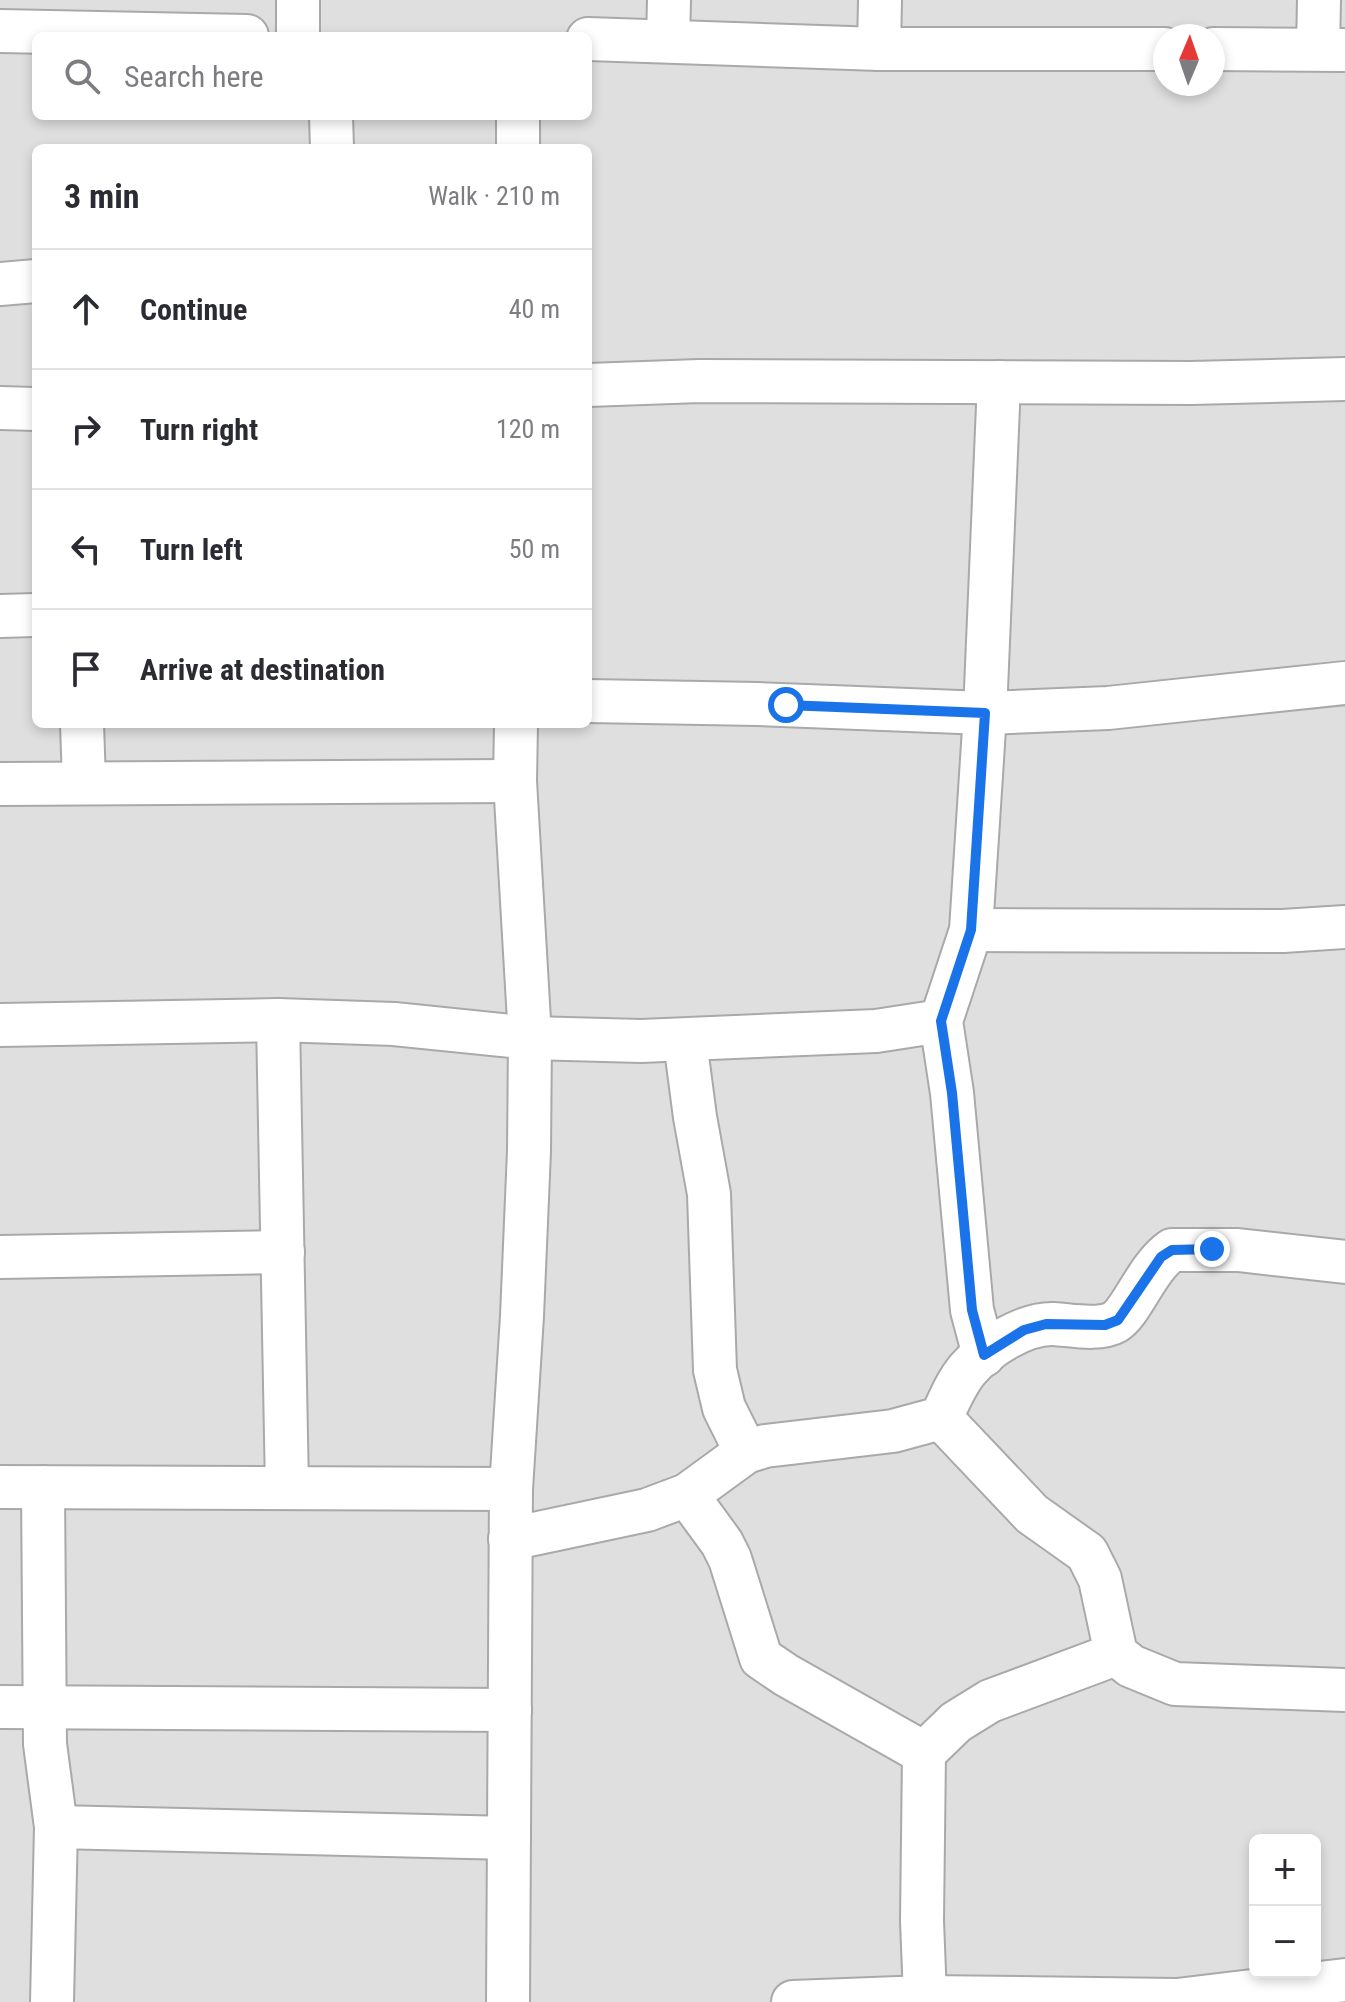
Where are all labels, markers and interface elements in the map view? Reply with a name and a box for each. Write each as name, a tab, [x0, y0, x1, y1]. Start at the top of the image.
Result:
north arrow	[1153, 24, 1225, 96]
search box	[32, 32, 592, 120]
icon: search	[60, 54, 104, 98]
text: Search here	[124, 59, 264, 94]
text: 3 min	[64, 176, 140, 216]
text: Walk · 210 m	[428, 181, 560, 211]
icon: ahead	[64, 287, 108, 331]
text: Continue	[140, 292, 247, 327]
text: 40 m	[509, 294, 560, 324]
icon: right	[64, 407, 108, 451]
text: Turn right	[140, 412, 258, 447]
text: 120 m	[496, 414, 560, 444]
icon: left	[64, 527, 108, 571]
text: Turn left	[140, 532, 243, 567]
text: 50 m	[509, 534, 560, 564]
icon: arrive	[64, 647, 108, 691]
text: Arrive at destination	[140, 652, 385, 687]
route start	[768, 687, 804, 723]
route end	[1194, 1231, 1230, 1267]
map controls	[1249, 1834, 1321, 1978]
button: +	[1249, 1834, 1321, 1906]
button: −	[1249, 1906, 1321, 1978]

